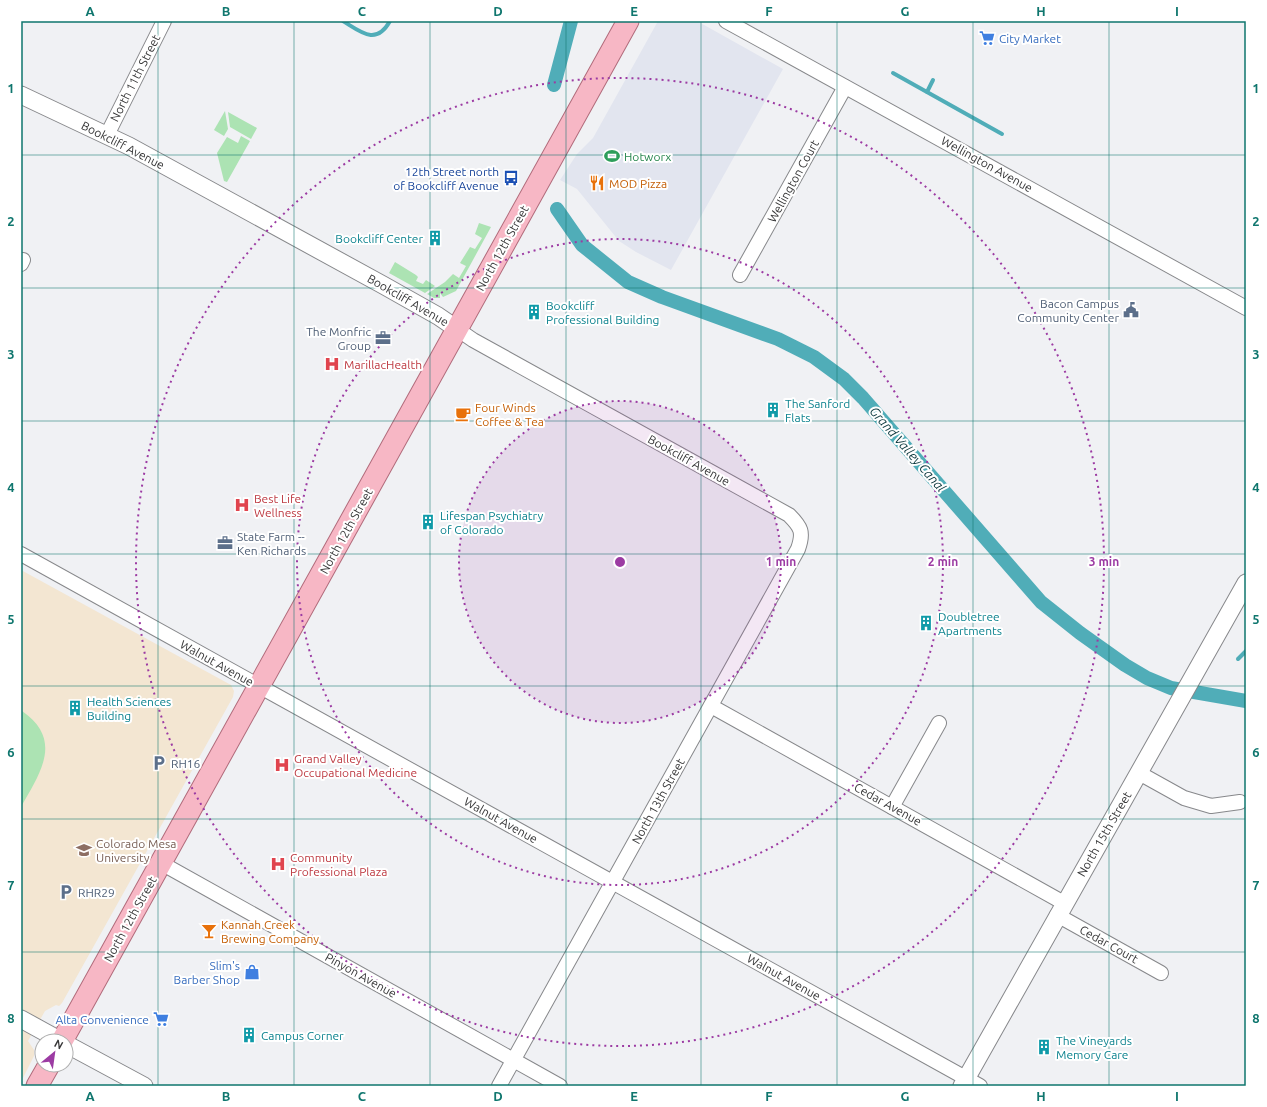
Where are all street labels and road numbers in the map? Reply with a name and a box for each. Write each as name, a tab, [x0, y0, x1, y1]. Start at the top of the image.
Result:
street label: North 11th Street	[107, 32, 163, 124]
street label: Bookcliff Avenue	[79, 118, 167, 172]
street label: Wellington Avenue	[939, 134, 1035, 194]
street label: Wellington Court	[765, 137, 821, 225]
street label: North 12th Street	[473, 203, 531, 293]
street label: Bookcliff Avenue	[365, 271, 451, 329]
street label: Bookcliff Avenue	[646, 432, 732, 488]
street label: North 12th Street	[317, 486, 375, 576]
street label: Walnut Avenue	[178, 637, 256, 689]
street label: North 13th Street	[629, 756, 687, 846]
street label: Cedar Avenue	[852, 780, 924, 828]
street label: North 15th Street	[1074, 789, 1134, 879]
street label: Walnut Avenue	[462, 794, 540, 846]
street label: North 12th Street	[101, 874, 159, 964]
street label: Cedar Court	[1077, 923, 1141, 966]
street label: Pinyon Avenue	[323, 950, 399, 1000]
street label: Walnut Avenue	[745, 951, 823, 1003]

